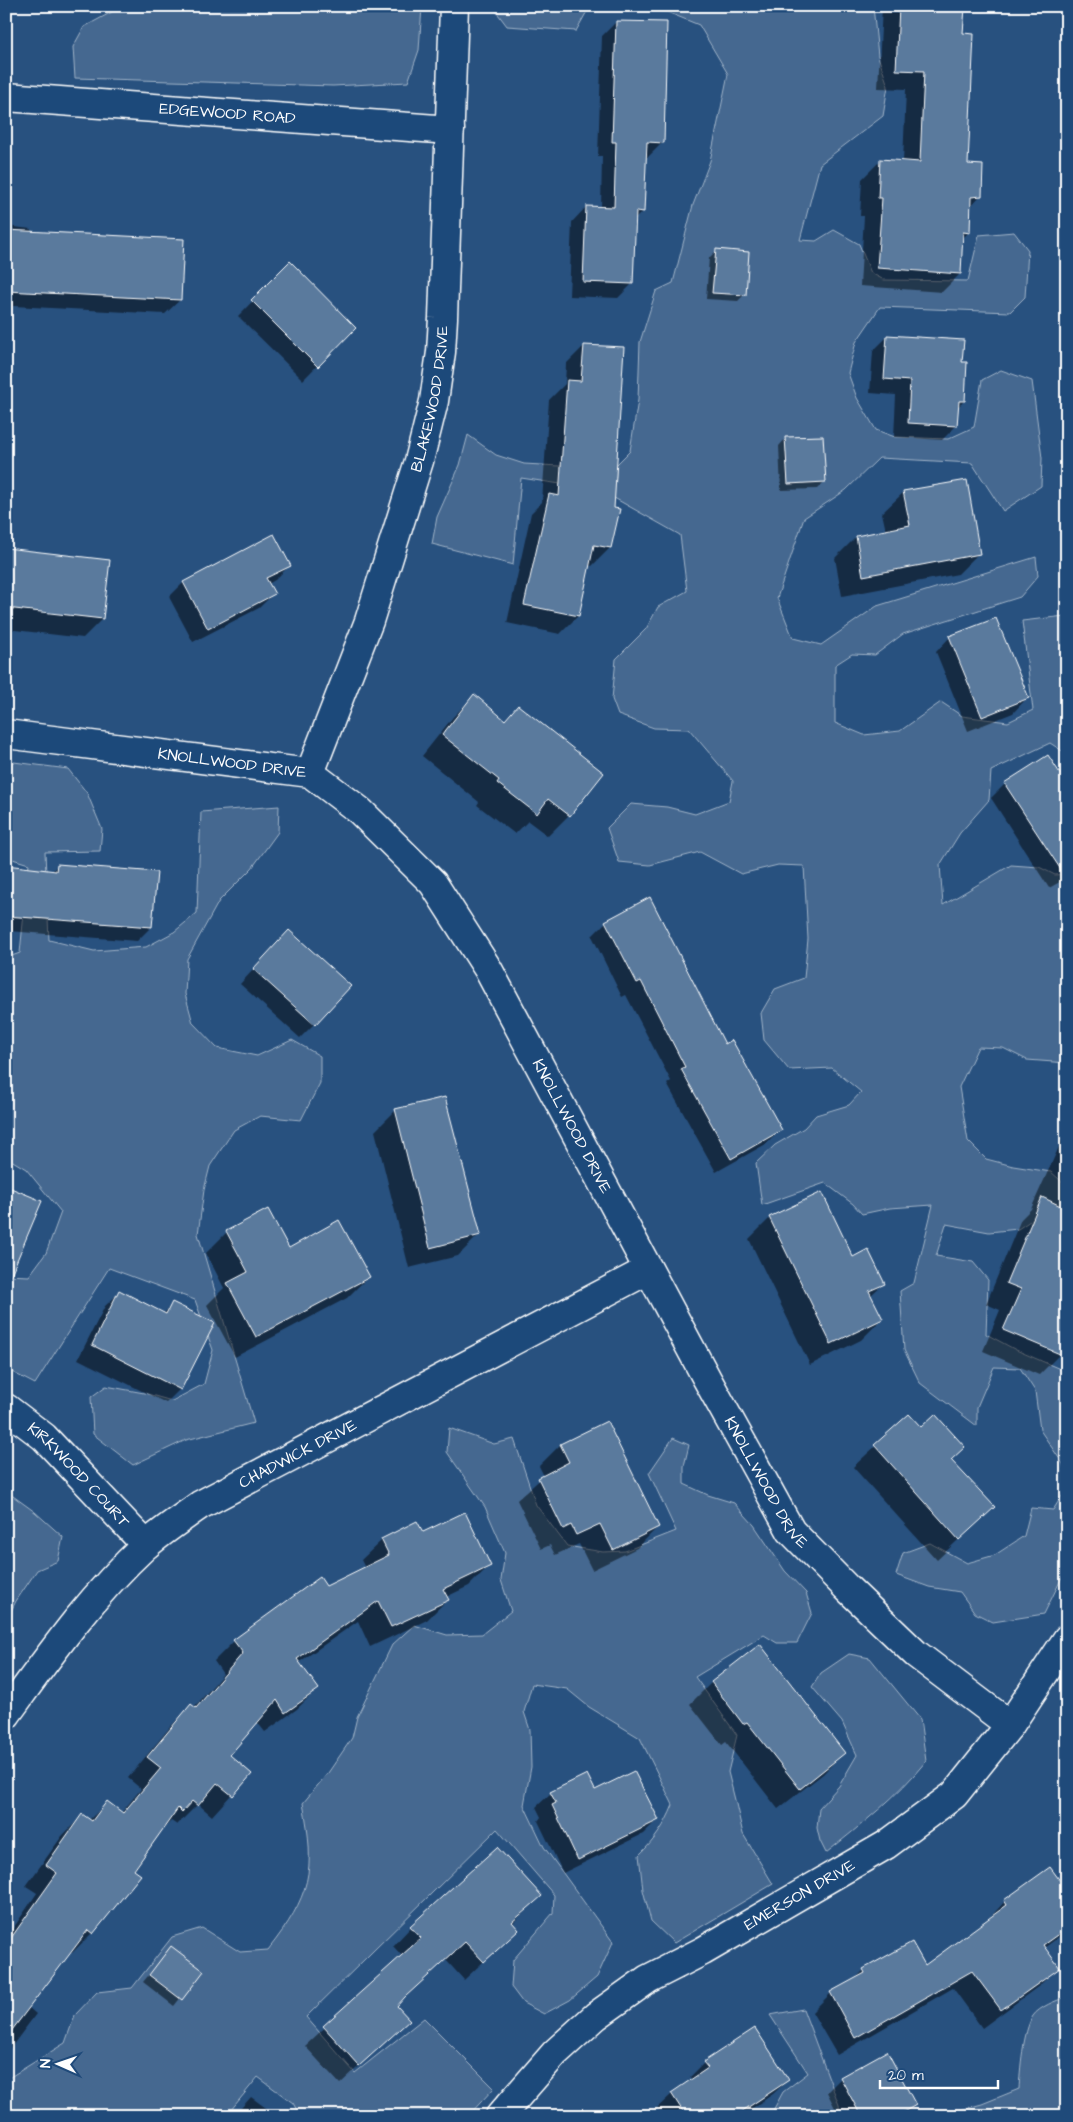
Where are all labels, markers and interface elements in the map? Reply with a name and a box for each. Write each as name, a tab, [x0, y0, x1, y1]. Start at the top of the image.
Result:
street label: EDGEWOOD ROAD	[159, 97, 296, 129]
street label: BLAKEWOOD DRIVE	[405, 324, 454, 475]
street label: KNOLLWOOD DRIVE	[157, 743, 308, 784]
street label: KNOLLWOOD DRIVE	[527, 1055, 617, 1198]
street label: KNOLLWOOD DRIVE	[719, 1413, 814, 1554]
street label: CHADWICK DRIVE	[235, 1414, 361, 1494]
street label: KIRKWOOD COURT	[23, 1417, 135, 1532]
street label: EMERSON DRIVE	[740, 1854, 860, 1936]
north arrow	[32, 2040, 82, 2090]
scale bar	[880, 2057, 998, 2089]
text: N	[36, 2059, 56, 2068]
text: 20 m	[888, 2065, 924, 2086]

